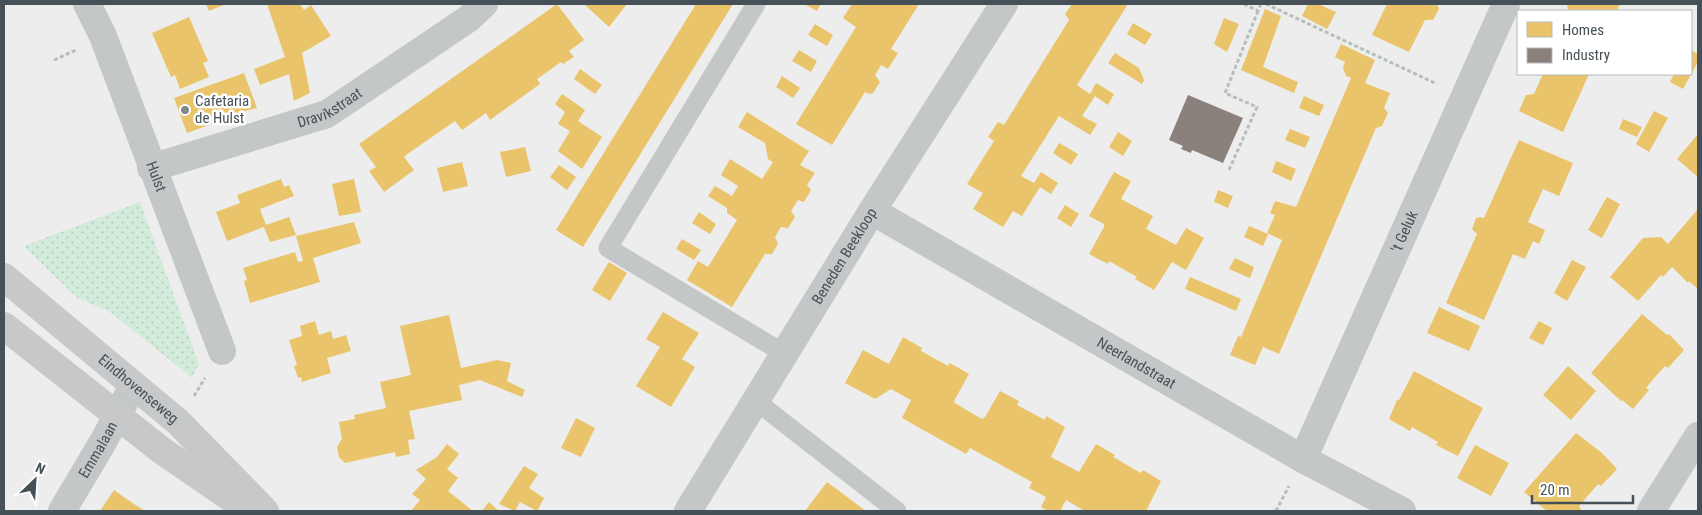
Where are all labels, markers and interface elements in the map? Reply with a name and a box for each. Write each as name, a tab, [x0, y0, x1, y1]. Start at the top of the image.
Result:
legend	[1517, 10, 1692, 75]
text: Homes	[1562, 21, 1604, 39]
text: Industry	[1562, 46, 1610, 64]
street label: Dravikstraat	[295, 84, 366, 132]
place label: Cafetaria de Hulst	[195, 92, 249, 127]
marker: Cafetaria de Hulst	[179, 104, 191, 116]
street label: Hulst	[142, 159, 170, 194]
street label: Beneden Beekloop	[808, 205, 881, 308]
street label: 't Geluk	[1387, 208, 1422, 255]
street label: Neerlandstraat	[1094, 333, 1179, 393]
street label: Eindhovenseweg	[95, 350, 182, 428]
street label: Emmalaan	[75, 418, 121, 481]
north arrow	[10, 455, 60, 505]
text: N	[33, 459, 48, 477]
scale bar	[1532, 472, 1633, 504]
text: 20 m	[1540, 481, 1570, 499]

